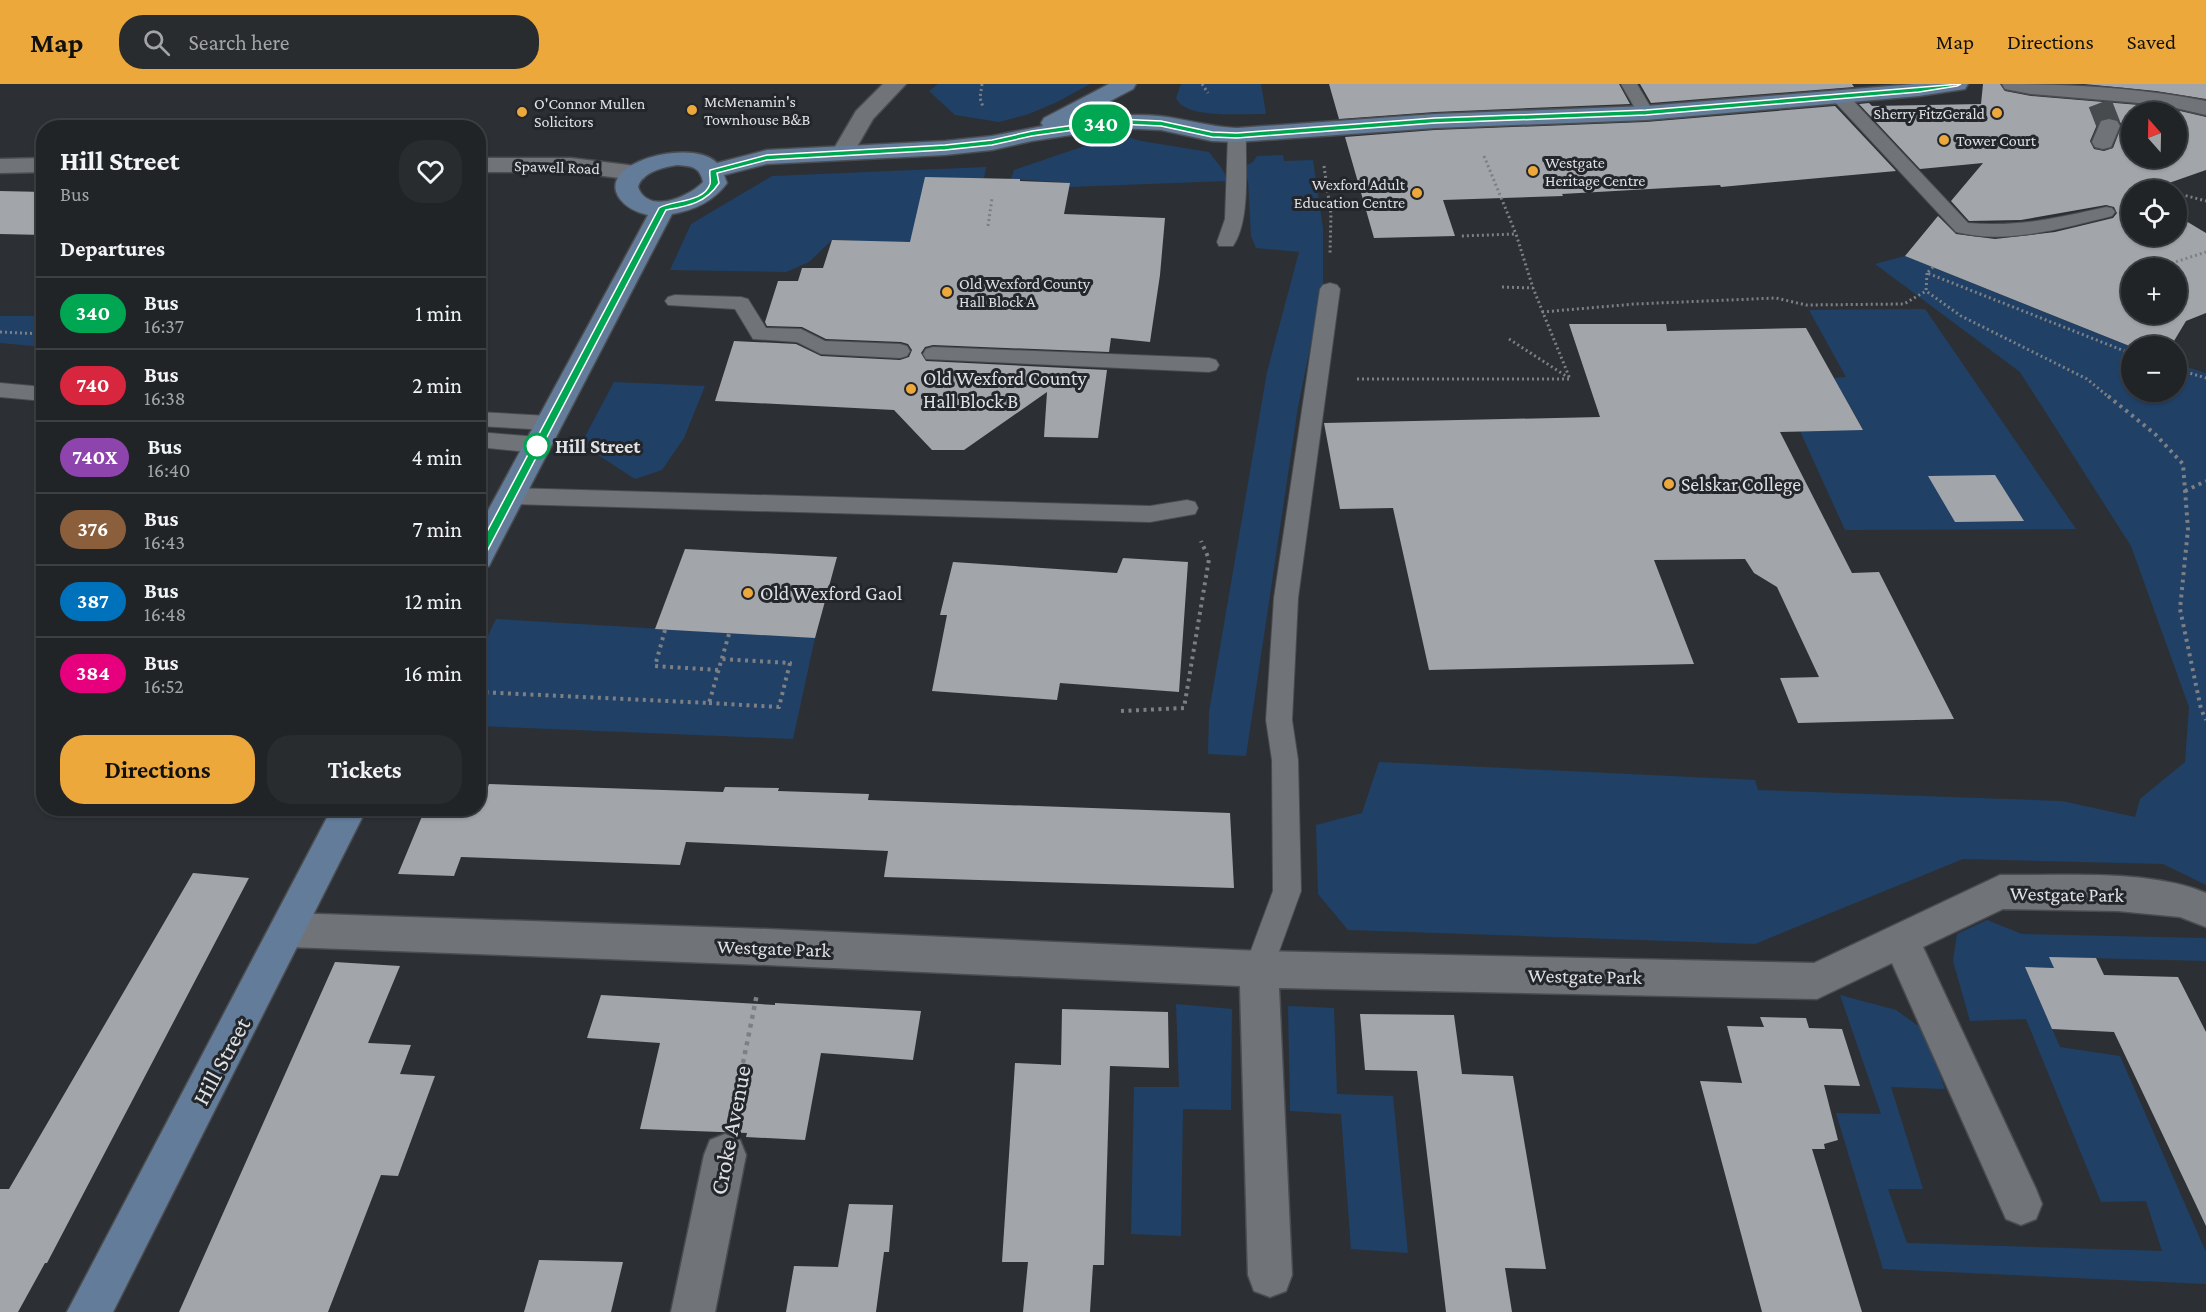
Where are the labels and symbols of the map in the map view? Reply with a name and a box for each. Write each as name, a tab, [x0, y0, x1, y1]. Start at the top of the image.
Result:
place label: McMenamin's Townhouse B&B	[704, 93, 811, 128]
place label: O'Connor Mullen Solicitors	[534, 95, 646, 130]
north arrow	[2121, 102, 2187, 168]
marker: McMenamin's Townhouse B&B	[685, 103, 699, 117]
line badge: 340	[1066, 104, 1136, 144]
marker: O'Connor Mullen Solicitors	[515, 105, 529, 119]
place label: Sherry FitzGerald	[1874, 105, 1986, 123]
marker: Sherry FitzGerald	[1990, 106, 2004, 120]
place label: Tower Court	[1956, 132, 2037, 149]
marker: Tower Court	[1937, 133, 1951, 147]
place label: Westgate Heritage Centre	[1545, 154, 1645, 190]
street label: Spawell Road	[514, 157, 601, 178]
marker: Westgate Heritage Centre	[1526, 164, 1540, 178]
place label: Wexford Adult Education Centre	[1294, 176, 1406, 211]
marker: Wexford Adult Education Centre	[1410, 186, 1424, 200]
place label: Old Wexford County Hall Block A	[959, 275, 1091, 310]
marker: Old Wexford County Hall Block A	[940, 285, 954, 299]
place label: Old Wexford County Hall Block B	[923, 367, 1088, 412]
marker: Old Wexford County Hall Block B	[904, 382, 918, 396]
marker: Hill Street	[524, 433, 550, 459]
place label: Hill Street	[555, 435, 641, 457]
place label: Selskar College	[1681, 473, 1801, 496]
marker: Selskar College	[1662, 477, 1676, 491]
place label: Old Wexford Gaol	[760, 582, 902, 604]
marker: Old Wexford Gaol	[741, 586, 755, 600]
street label: Westgate Park	[2010, 882, 2125, 907]
street label: Westgate Park	[717, 935, 832, 962]
street label: Westgate Park	[1528, 964, 1643, 989]
street label: Hill Street	[187, 1012, 256, 1109]
street label: Croke Avenue	[704, 1063, 756, 1197]

